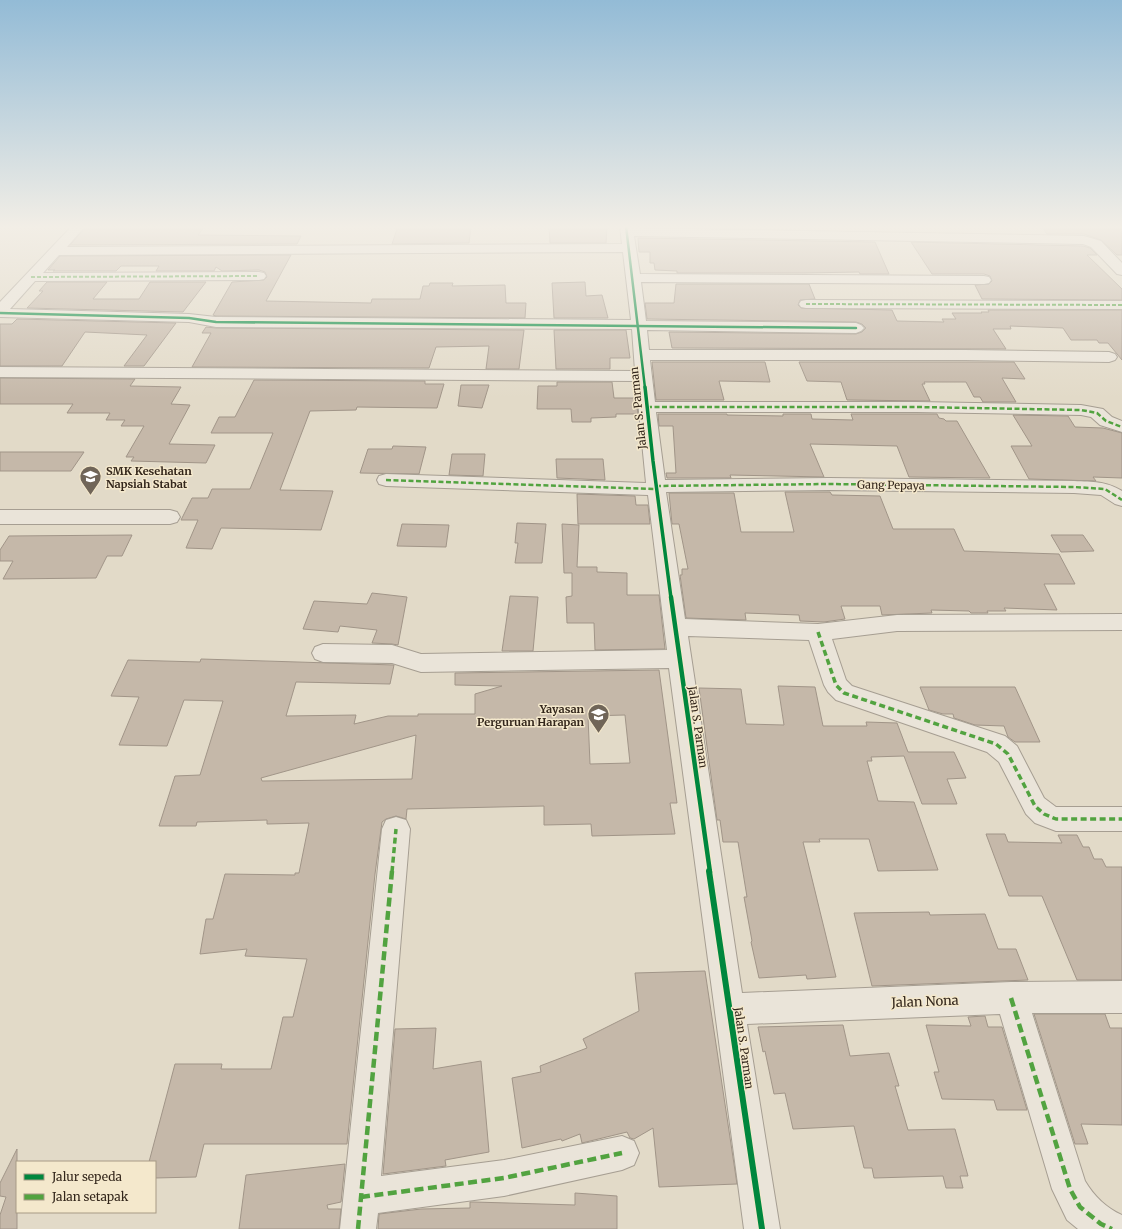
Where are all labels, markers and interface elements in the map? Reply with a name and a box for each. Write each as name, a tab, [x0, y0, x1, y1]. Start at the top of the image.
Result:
street label: Jalan S. Parman	[627, 365, 649, 451]
school or university icon: SMK Kesehatan Napsiah Stabat	[78, 464, 104, 497]
place label: SMK Kesehatan Napsiah Stabat	[106, 464, 192, 491]
street label: Gang Pepaya	[857, 477, 925, 493]
street label: Jalan S. Parman	[685, 684, 711, 770]
place label: Yayasan Perguruan Harapan	[477, 702, 585, 729]
school or university icon: Yayasan Perguruan Harapan	[586, 702, 612, 735]
street label: Jalan Nona	[890, 992, 959, 1011]
street label: Jalan S. Parman	[731, 1005, 757, 1091]
legend	[16, 1161, 156, 1213]
text: Jalur sepeda	[51, 1169, 123, 1184]
text: Jalan setapak	[51, 1189, 129, 1204]

